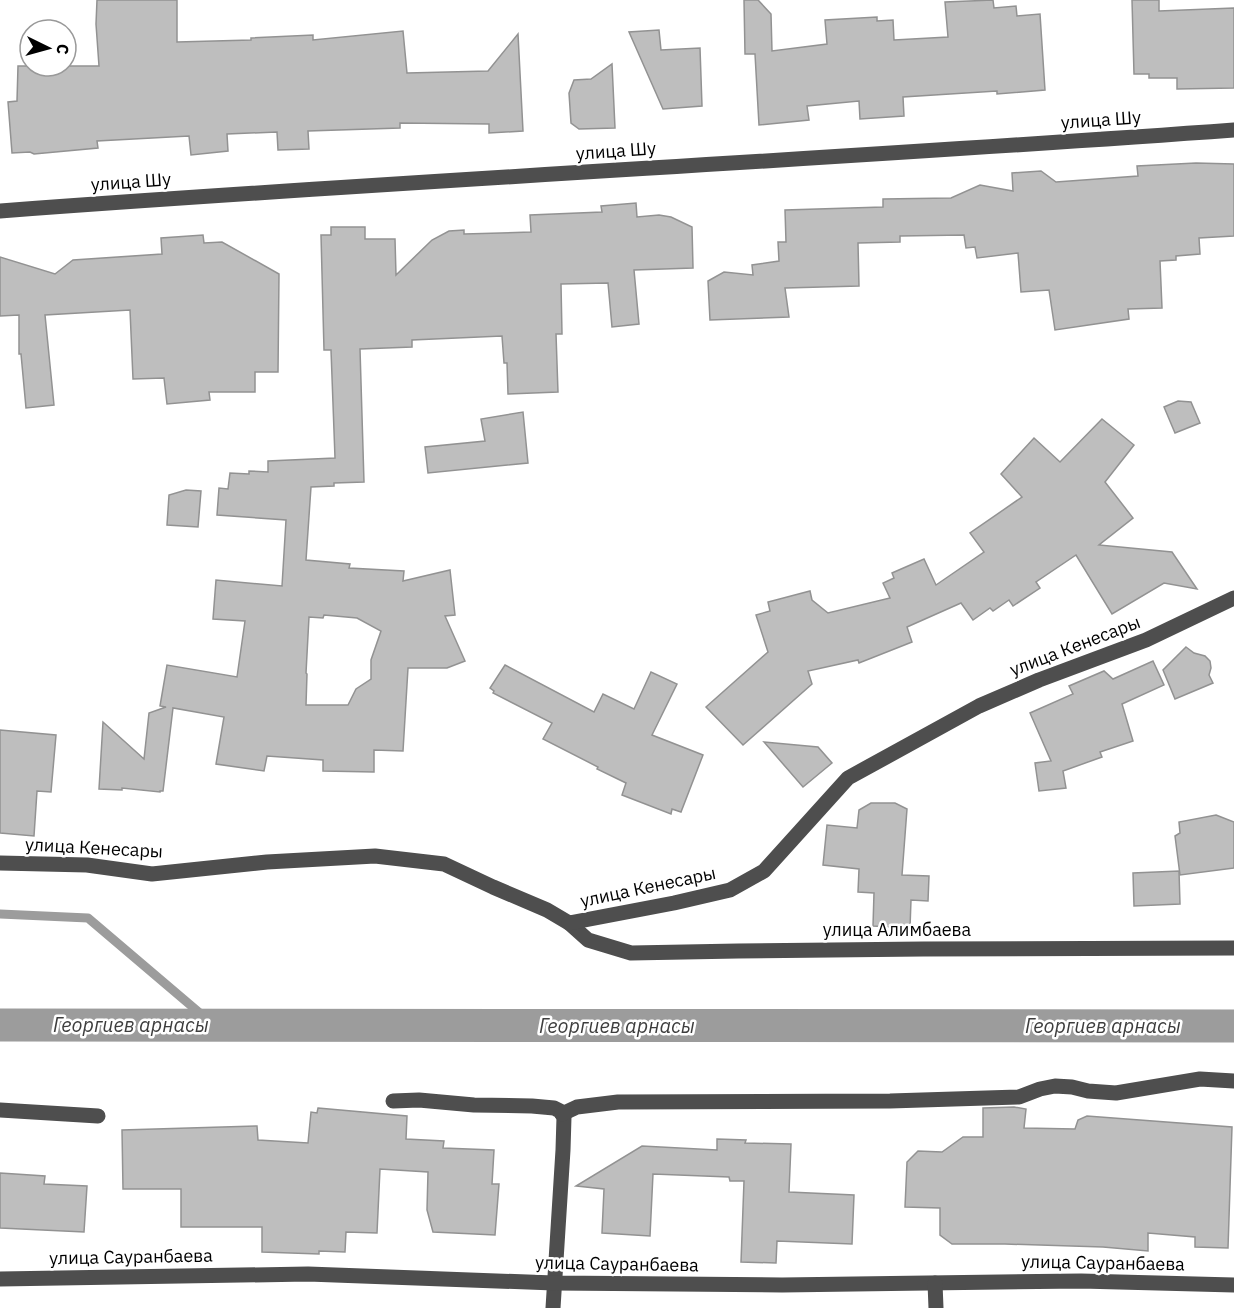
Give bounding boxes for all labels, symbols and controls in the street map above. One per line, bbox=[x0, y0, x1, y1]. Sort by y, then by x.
north arrow bbox=[18, 18, 78, 78]
text: С bbox=[53, 43, 73, 55]
street label: улица Шу bbox=[1060, 105, 1142, 134]
street label: улица Шу bbox=[575, 136, 657, 165]
street label: улица Шу bbox=[90, 167, 172, 196]
street label: улица Кенесары bbox=[1006, 610, 1143, 681]
street label: улица Кенесары bbox=[24, 832, 164, 863]
street label: улица Кенесары bbox=[578, 861, 718, 912]
street label: улица Алимбаева bbox=[823, 918, 972, 941]
water label: Георгиев арнасы bbox=[53, 1011, 209, 1038]
water label: Георгиев арнасы bbox=[539, 1012, 695, 1039]
water label: Георгиев арнасы bbox=[1025, 1012, 1181, 1039]
street label: улица Сауранбаева bbox=[49, 1244, 213, 1269]
street label: улица Сауранбаева bbox=[1021, 1250, 1185, 1275]
street label: улица Сауранбаева bbox=[535, 1251, 699, 1276]

